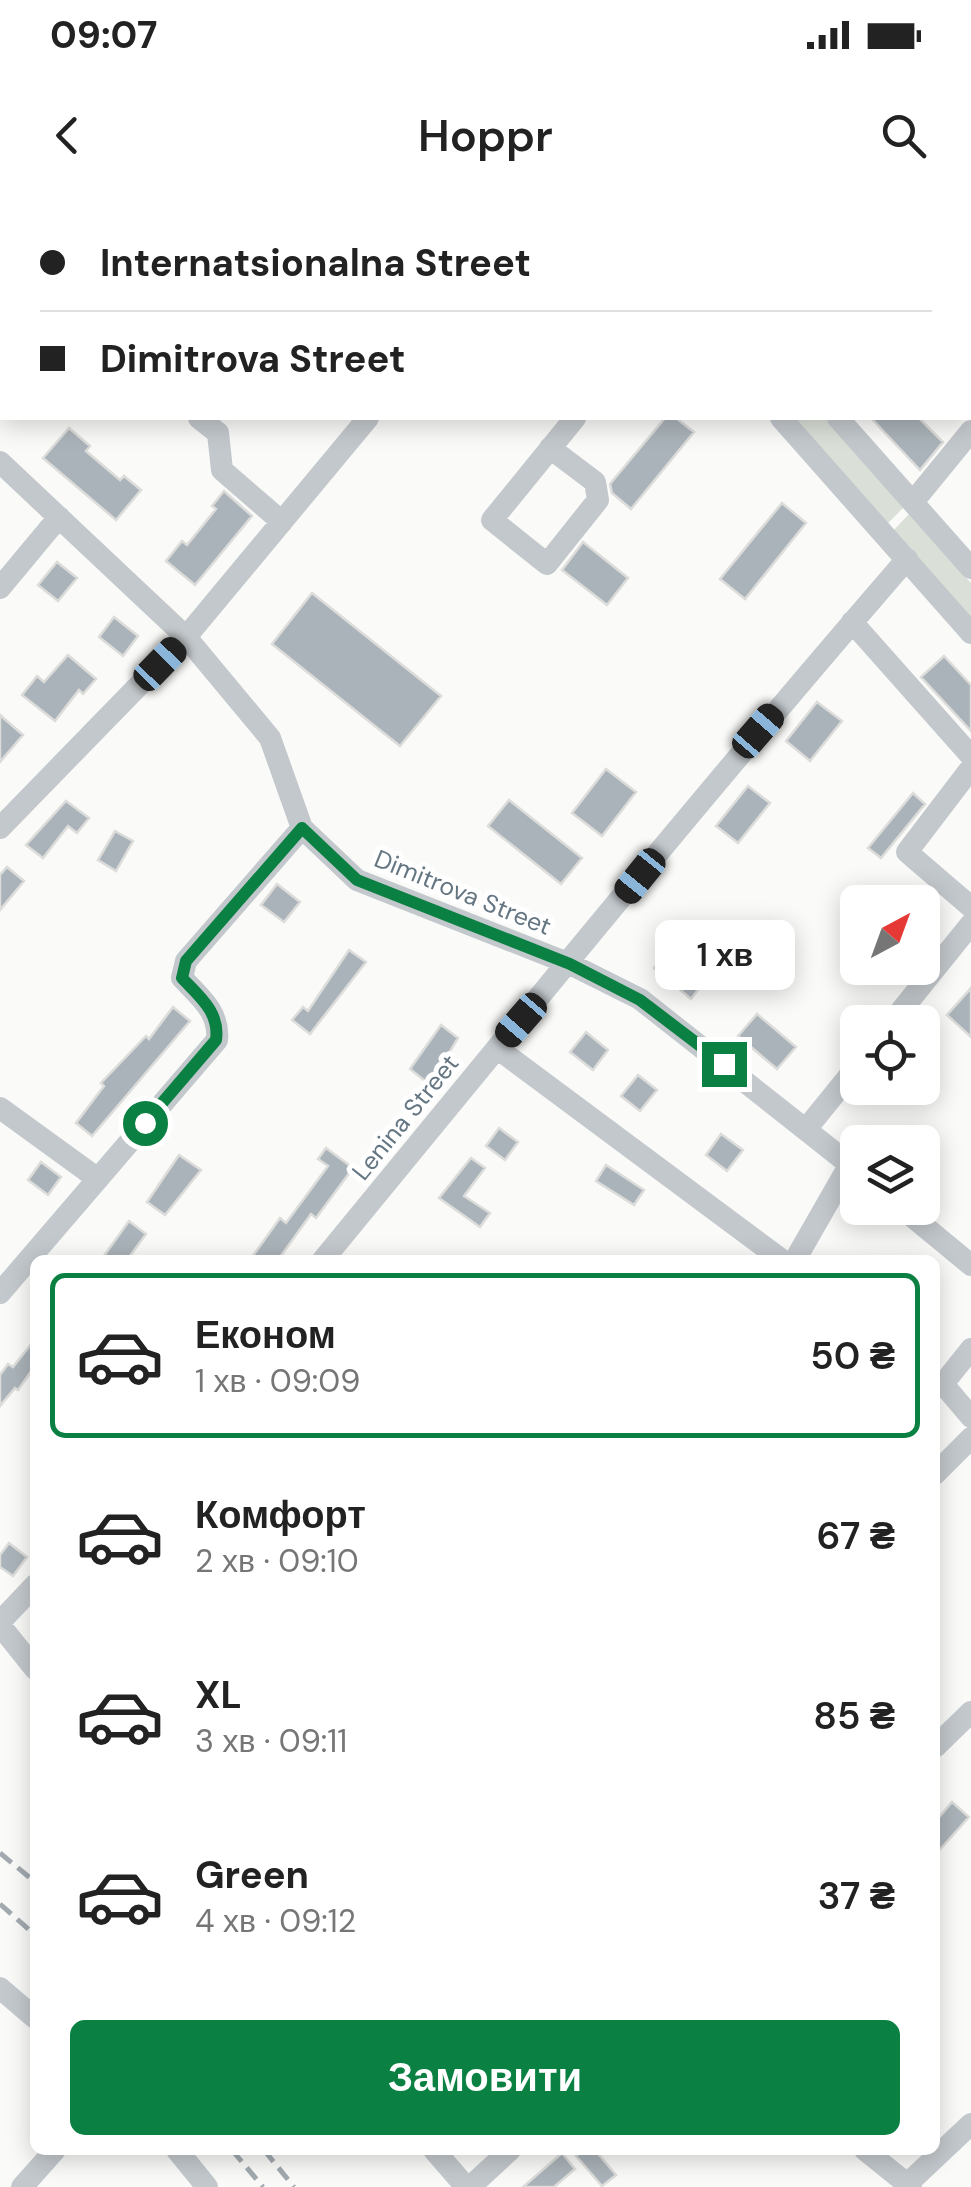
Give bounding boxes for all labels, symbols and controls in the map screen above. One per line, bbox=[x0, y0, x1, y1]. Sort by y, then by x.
text: 09:07 bbox=[50, 10, 157, 60]
text: Hoppr bbox=[418, 106, 553, 165]
icon: back bbox=[40, 108, 95, 163]
icon: search bbox=[876, 108, 931, 163]
text: Internatsionalna Street bbox=[100, 238, 531, 288]
text: Dimitrova Street bbox=[100, 334, 406, 384]
car bbox=[128, 632, 192, 696]
car bbox=[727, 699, 789, 763]
street label: Dimitrova Street bbox=[370, 842, 556, 943]
car bbox=[609, 843, 671, 909]
north arrow bbox=[840, 885, 940, 985]
map controls bbox=[840, 885, 940, 1225]
callout: 1 хв bbox=[654, 919, 794, 989]
text: 1 хв bbox=[697, 934, 753, 976]
car bbox=[490, 988, 552, 1052]
button: locate bbox=[840, 1005, 940, 1105]
route end bbox=[702, 1042, 747, 1087]
street label: Lenina Street bbox=[345, 1048, 466, 1187]
route start bbox=[123, 1101, 168, 1146]
button: layers bbox=[840, 1125, 940, 1225]
text: Економ bbox=[195, 1310, 336, 1360]
icon: car bbox=[75, 1311, 165, 1401]
text: 50 ₴ bbox=[810, 1331, 895, 1381]
text: 1 хв · 09:09 bbox=[195, 1360, 360, 1402]
text: Комфорт bbox=[195, 1490, 366, 1540]
icon: car bbox=[75, 1491, 165, 1581]
text: 67 ₴ bbox=[817, 1511, 895, 1561]
text: 2 хв · 09:10 bbox=[195, 1540, 359, 1582]
text: XL bbox=[195, 1670, 242, 1720]
icon: car bbox=[75, 1671, 165, 1761]
text: 85 ₴ bbox=[813, 1691, 895, 1741]
text: 3 хв · 09:11 bbox=[195, 1720, 347, 1762]
text: Green bbox=[195, 1850, 309, 1900]
icon: car bbox=[75, 1851, 165, 1941]
text: 37 ₴ bbox=[818, 1871, 895, 1921]
text: 4 хв · 09:12 bbox=[195, 1900, 356, 1942]
button: Замовити bbox=[70, 2020, 900, 2135]

